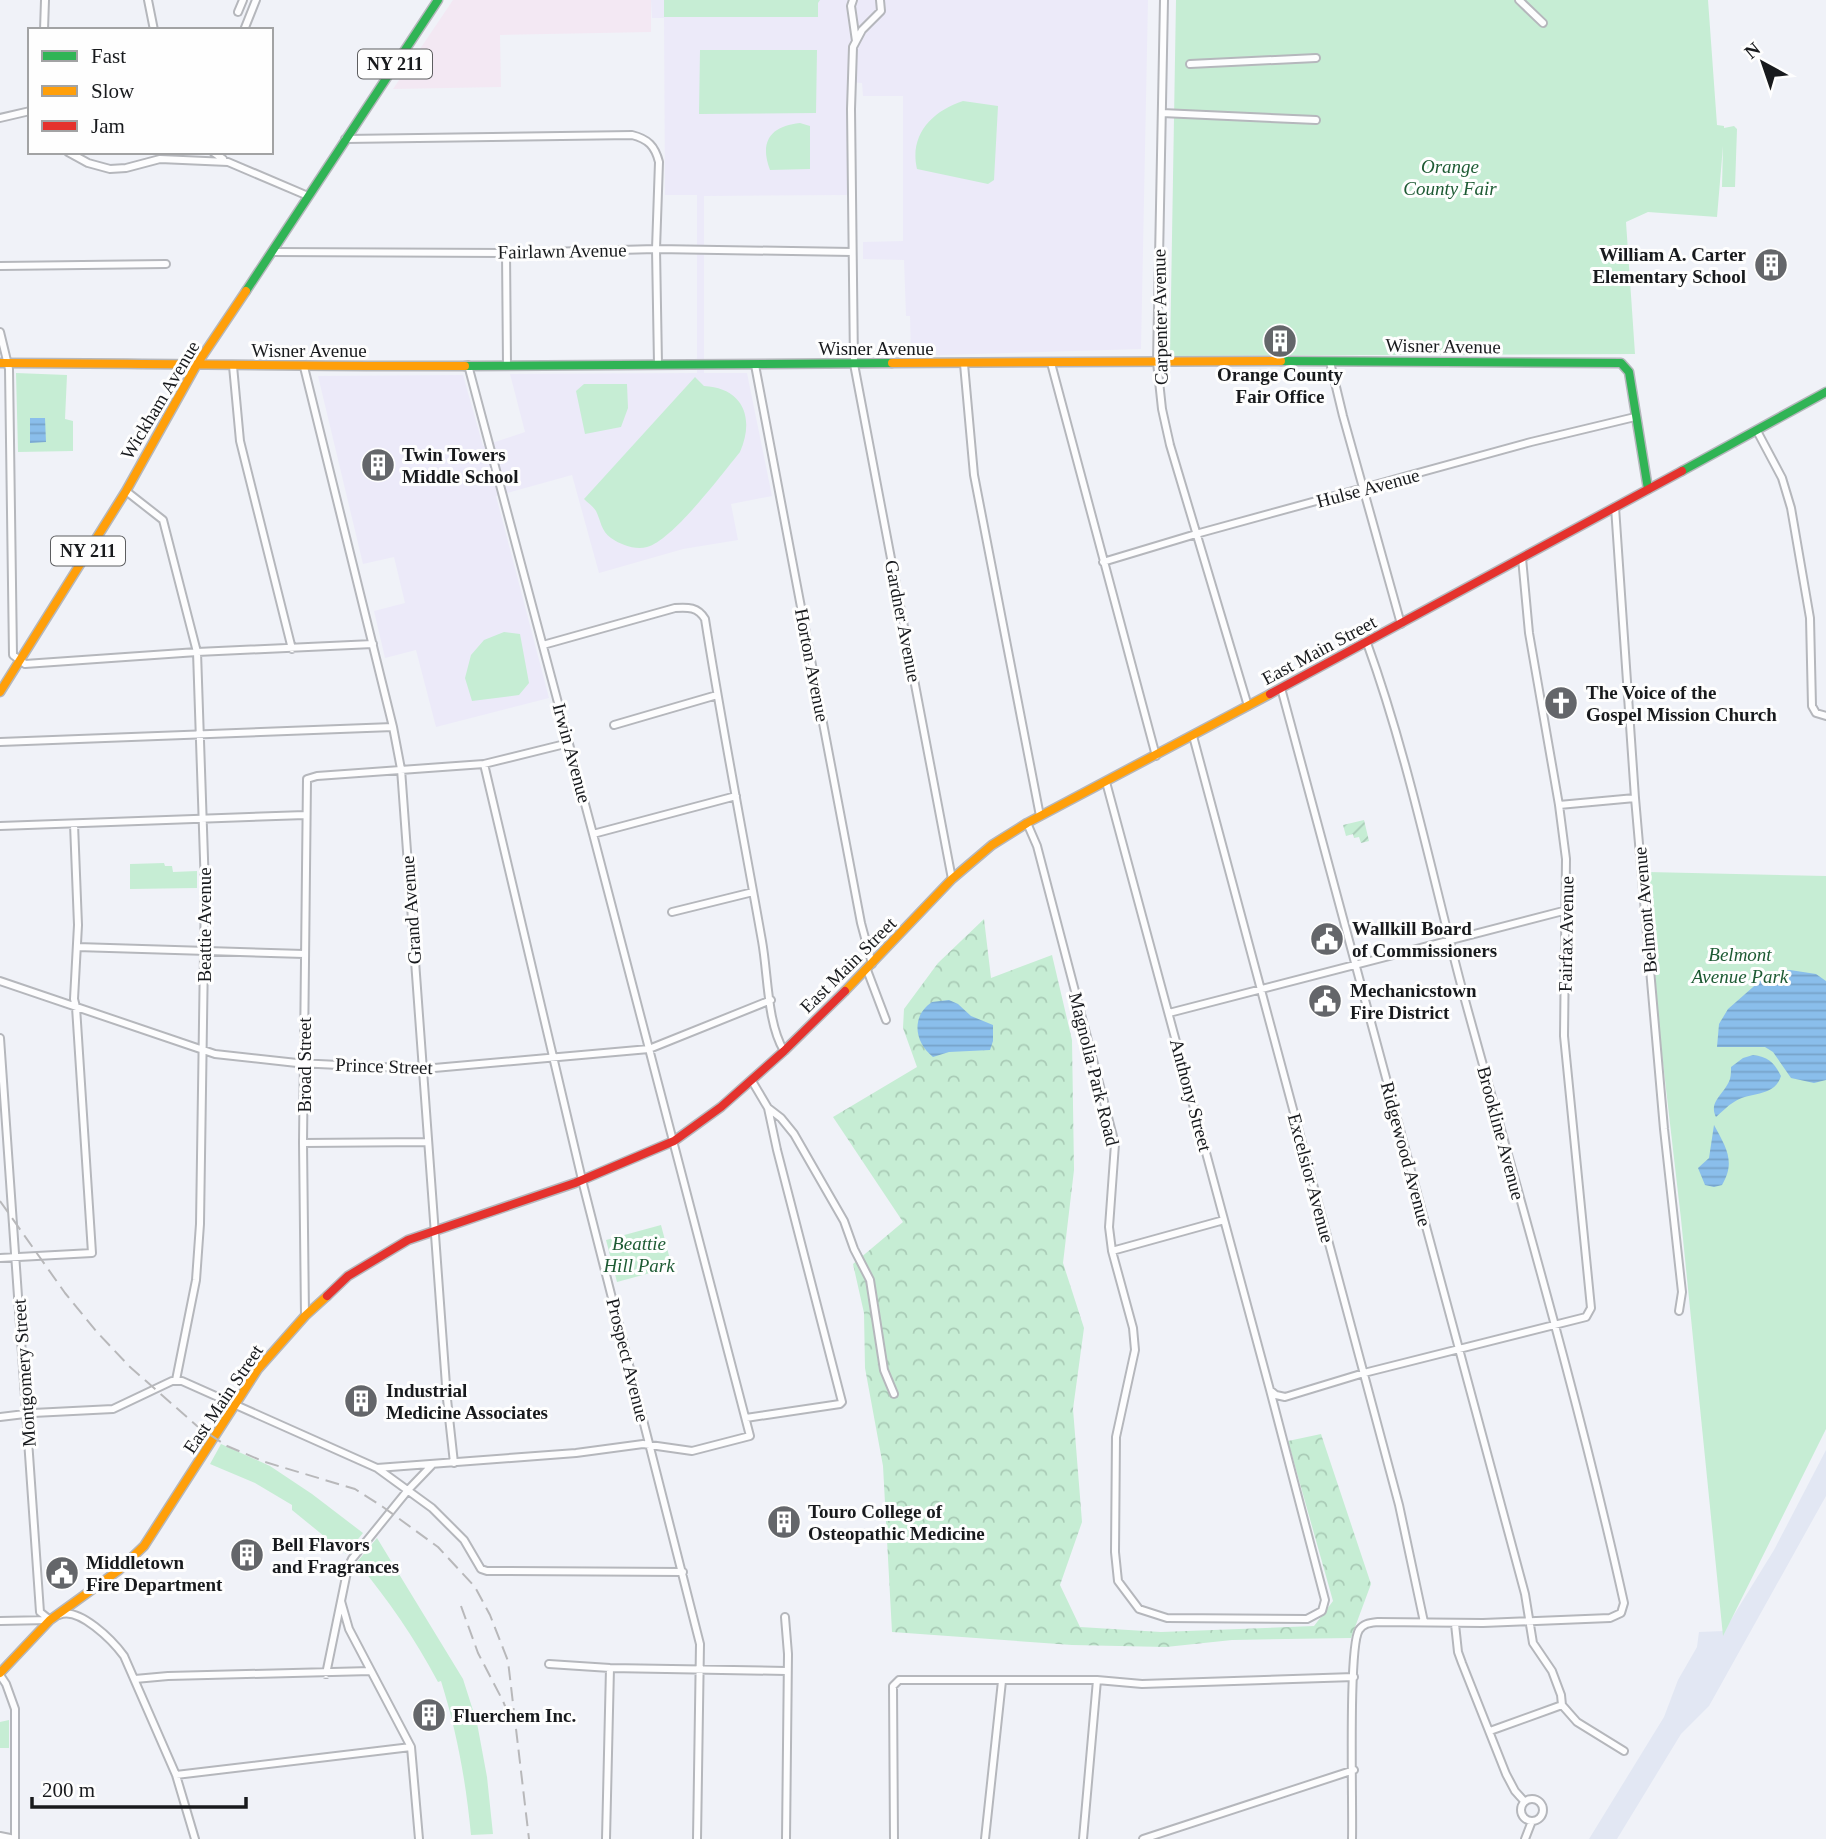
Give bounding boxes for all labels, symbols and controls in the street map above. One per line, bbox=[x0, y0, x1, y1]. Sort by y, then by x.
legend bbox=[28, 28, 273, 154]
north arrow bbox=[1728, 28, 1798, 98]
text: N bbox=[1740, 38, 1765, 63]
text: Fast bbox=[91, 44, 126, 68]
road number: NY 211 bbox=[358, 50, 432, 78]
text: Slow bbox=[91, 79, 135, 103]
text: Jam bbox=[91, 114, 125, 138]
park label: Orange County Fair bbox=[1403, 156, 1497, 199]
street label: Fairlawn Avenue bbox=[497, 239, 627, 263]
place label: William A. Carter Elementary School bbox=[1592, 244, 1747, 287]
building icon: William A. Carter Elementary School bbox=[1752, 246, 1790, 284]
street label: Carpenter Avenue bbox=[1148, 249, 1172, 385]
building icon: Orange County Fair Office bbox=[1261, 322, 1299, 360]
street label: Wisner Avenue bbox=[1385, 334, 1501, 358]
street label: Wickham Avenue bbox=[116, 337, 204, 463]
street label: Wisner Avenue bbox=[818, 338, 934, 359]
street label: Wisner Avenue bbox=[251, 340, 367, 361]
place label: Orange County Fair Office bbox=[1217, 364, 1344, 407]
place label: Twin Towers Middle School bbox=[402, 444, 519, 487]
building icon: Twin Towers Middle School bbox=[359, 446, 397, 484]
street label: Hulse Avenue bbox=[1314, 464, 1422, 512]
road number: NY 211 bbox=[51, 536, 125, 566]
street label: Gardner Avenue bbox=[881, 558, 925, 684]
street label: Horton Avenue bbox=[791, 606, 833, 724]
street label: East Main Street bbox=[1258, 611, 1380, 689]
place label: The Voice of the Gospel Mission Church bbox=[1586, 682, 1777, 725]
church icon: The Voice of the Gospel Mission Church bbox=[1542, 684, 1580, 722]
street label: Irwin Avenue bbox=[549, 701, 595, 805]
street label: Belmont Avenue bbox=[1629, 846, 1661, 974]
street label: Grand Avenue bbox=[397, 855, 425, 965]
street label: Beattie Avenue bbox=[194, 867, 215, 983]
street label: Fairfax Avenue bbox=[1554, 876, 1578, 992]
street label: East Main Street bbox=[796, 912, 901, 1017]
place label: Wallkill Board of Commissioners bbox=[1352, 918, 1497, 961]
public building icon: Wallkill Board of Commissioners bbox=[1308, 920, 1346, 958]
park label: Belmont Avenue Park bbox=[1690, 944, 1789, 987]
place label: Mechanicstown Fire District bbox=[1350, 980, 1477, 1023]
public building icon: Mechanicstown Fire District bbox=[1306, 982, 1344, 1020]
street label: Magnolia Park Road bbox=[1065, 990, 1123, 1148]
street label: Broad Street bbox=[294, 1017, 315, 1113]
street label: Anthony Street bbox=[1166, 1036, 1216, 1154]
street label: Prince Street bbox=[335, 1054, 434, 1078]
street label: Brookline Avenue bbox=[1473, 1064, 1529, 1202]
street label: Ridgewood Avenue bbox=[1377, 1079, 1435, 1229]
street label: Excelsior Avenue bbox=[1284, 1111, 1338, 1245]
park label: Beattie Hill Park bbox=[602, 1233, 675, 1276]
street label: Prospect Avenue bbox=[602, 1296, 654, 1424]
street label: Montgomery Street bbox=[8, 1298, 40, 1448]
street label: East Main Street bbox=[179, 1340, 268, 1457]
place label: Industrial Medicine Associates bbox=[386, 1380, 548, 1423]
building icon: Industrial Medicine Associates bbox=[342, 1382, 380, 1420]
place label: Touro College of Osteopathic Medicine bbox=[808, 1501, 985, 1544]
building icon: Touro College of Osteopathic Medicine bbox=[765, 1503, 803, 1541]
place label: Bell Flavors and Fragrances bbox=[272, 1534, 399, 1577]
building icon: Bell Flavors and Fragrances bbox=[228, 1536, 266, 1574]
place label: Middletown Fire Department bbox=[86, 1552, 223, 1595]
public building icon: Middletown Fire Department bbox=[43, 1554, 81, 1592]
building icon: Fluerchem Inc. bbox=[410, 1696, 448, 1734]
place label: Fluerchem Inc. bbox=[453, 1705, 576, 1726]
scale bar bbox=[32, 1766, 245, 1810]
text: 200 m bbox=[42, 1778, 95, 1802]

